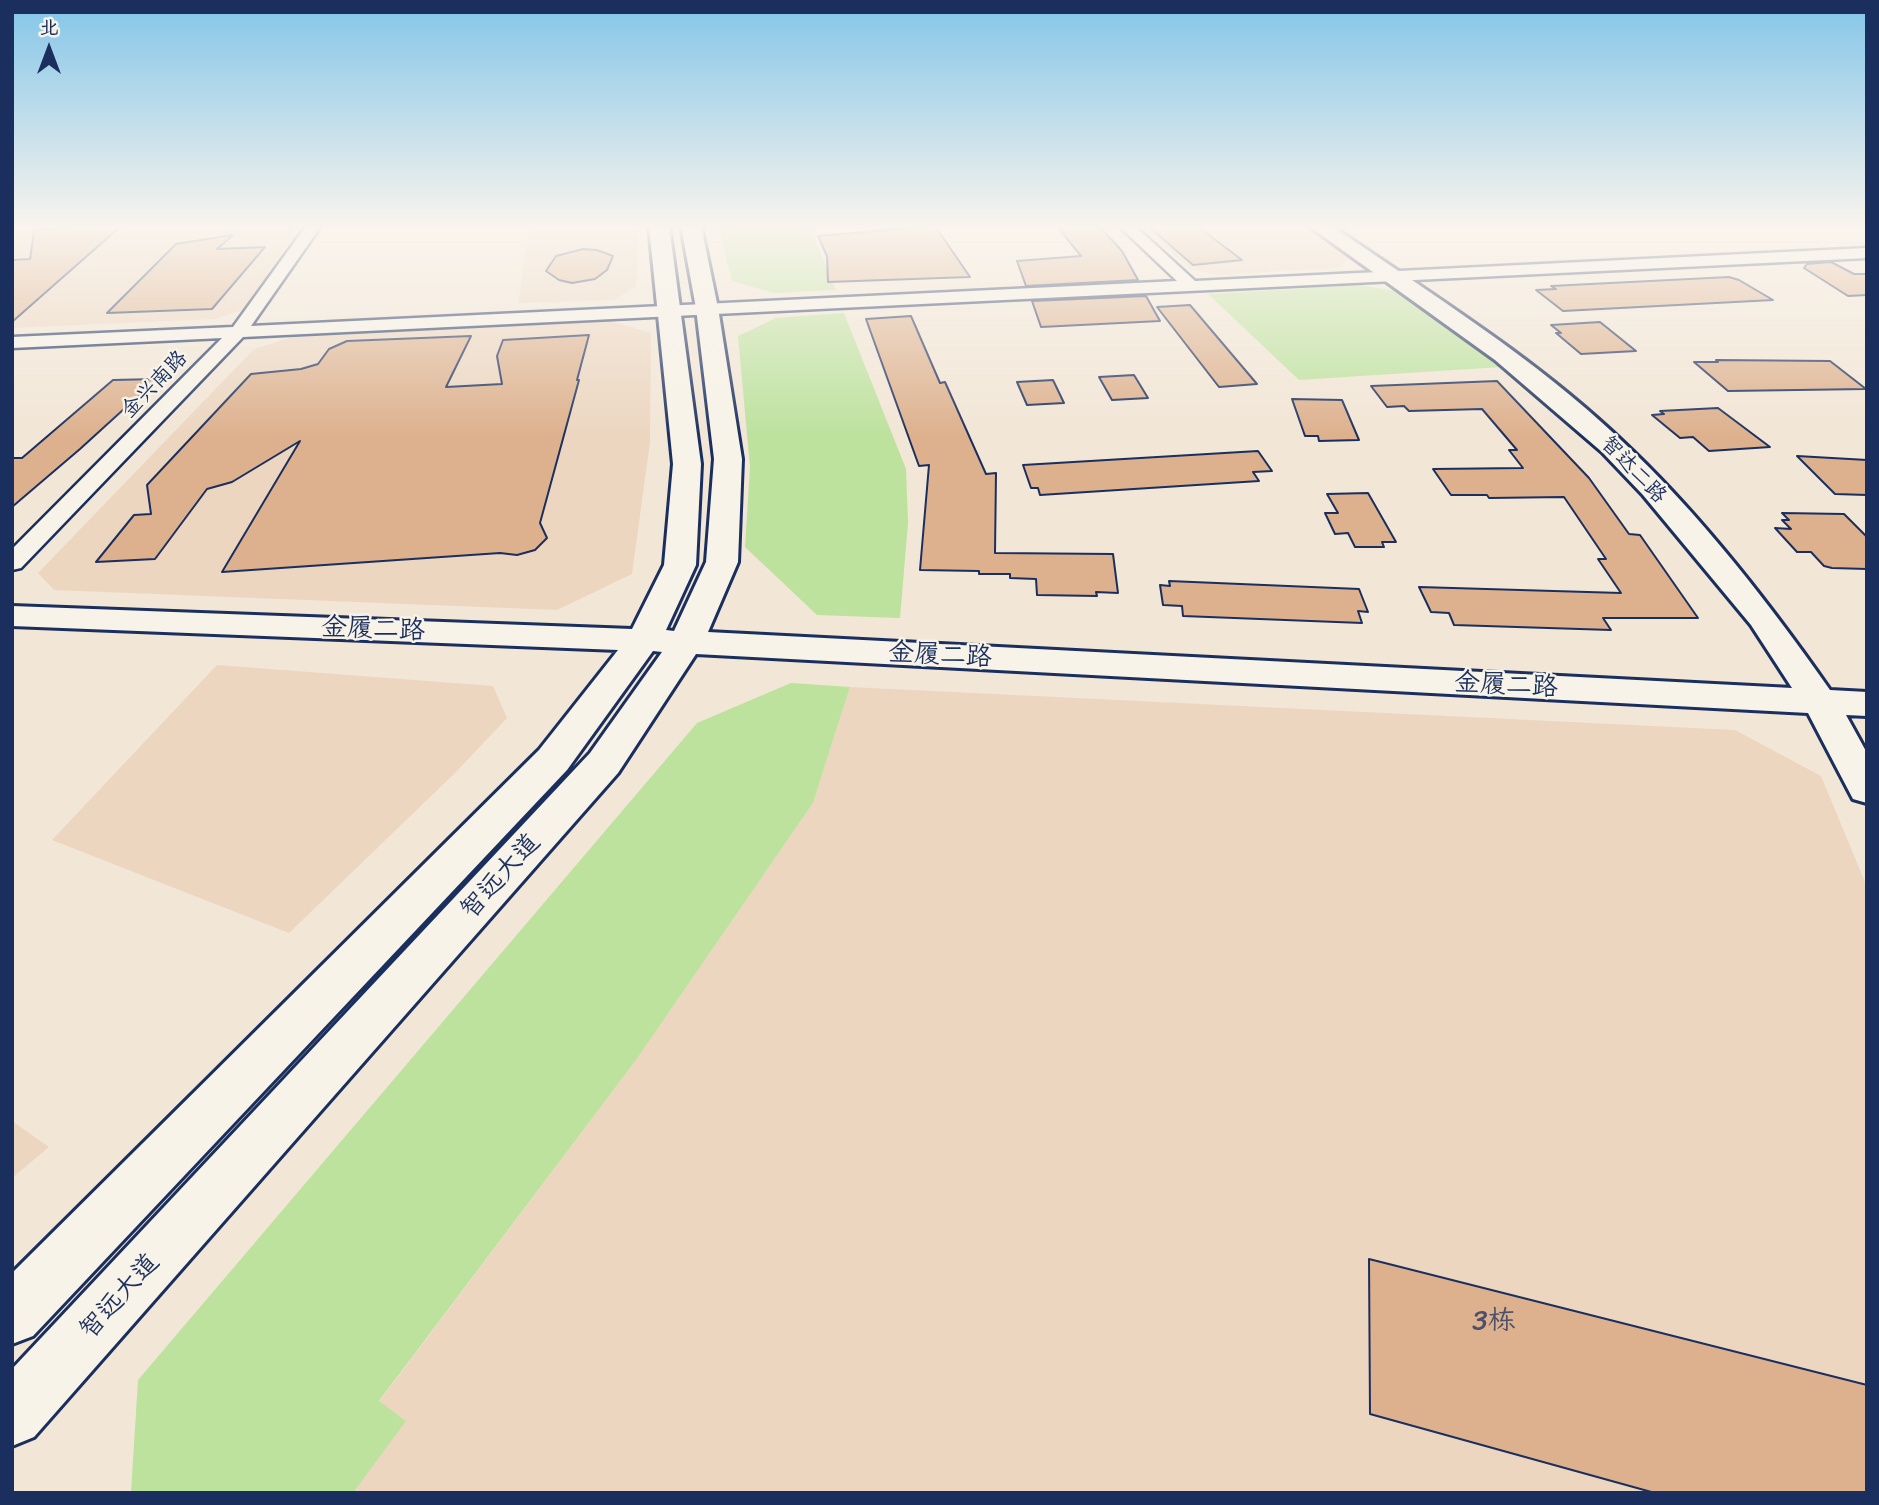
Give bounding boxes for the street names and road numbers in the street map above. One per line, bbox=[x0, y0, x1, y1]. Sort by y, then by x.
street label: 金兴南路 bbox=[117, 346, 193, 424]
street label: 智达二路 bbox=[1595, 431, 1671, 509]
street label: 金履二路 bbox=[320, 613, 426, 647]
street label: 金履二路 bbox=[887, 638, 993, 674]
street label: 金履二路 bbox=[1453, 668, 1559, 704]
street label: 智远大道 bbox=[455, 828, 547, 926]
street label: 智远大道 bbox=[74, 1248, 166, 1346]

